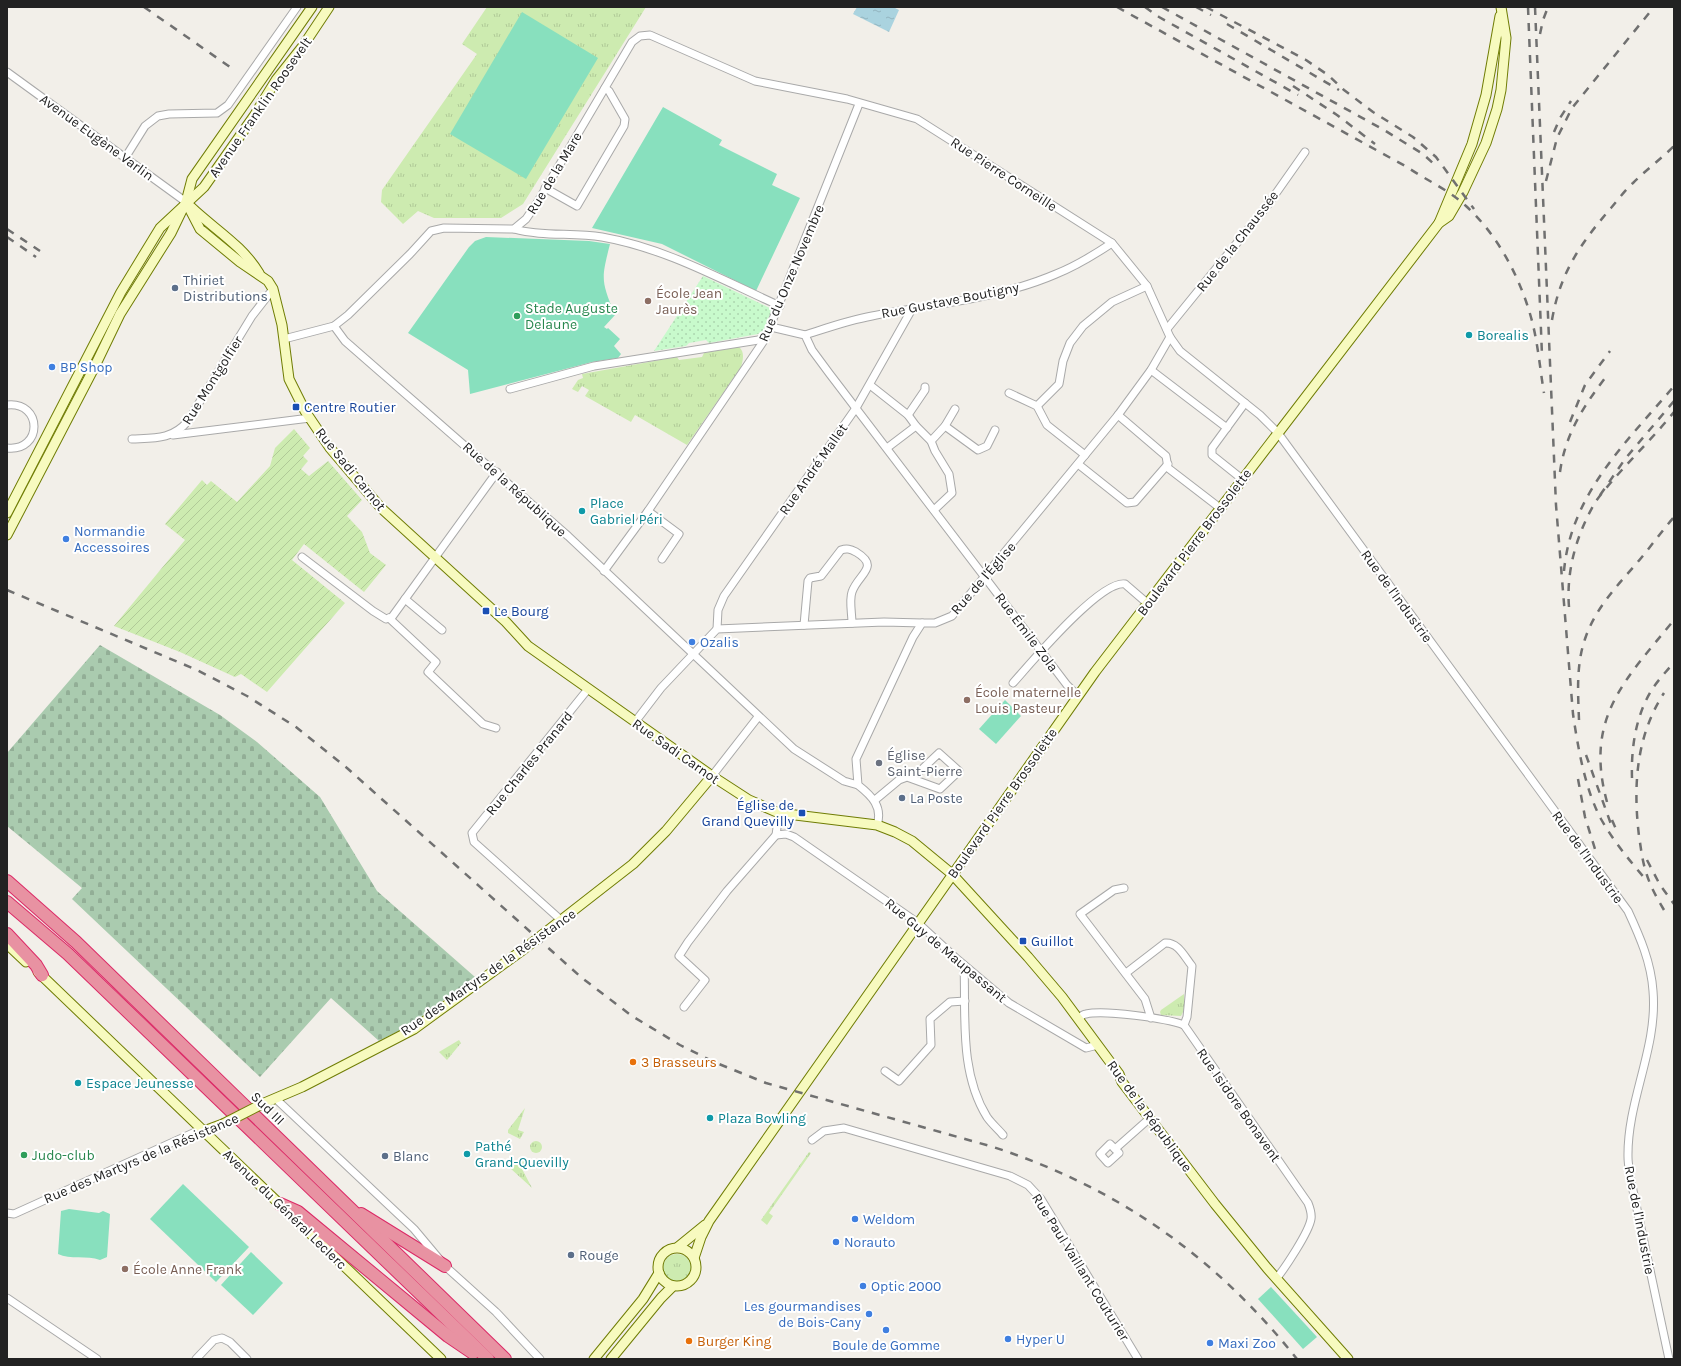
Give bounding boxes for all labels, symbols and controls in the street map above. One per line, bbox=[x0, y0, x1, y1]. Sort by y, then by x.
street label: Avenue Franklin Roosevelt bbox=[205, 34, 315, 181]
street label: Avenue Eugène Varlin bbox=[36, 90, 157, 184]
street label: Rue de la Mare bbox=[523, 129, 586, 218]
street label: Rue Pierre Corneille bbox=[947, 134, 1060, 215]
street label: Rue de la Chaussée bbox=[1193, 187, 1282, 295]
street label: Rue du Onze Novembre bbox=[755, 202, 828, 344]
place label: Thiriet Distributions bbox=[183, 272, 268, 305]
street label: Rue Gustave Boutigny bbox=[880, 279, 1021, 322]
marker: Thiriet Distributions bbox=[170, 283, 180, 293]
place label: École Jean Jaurès bbox=[656, 284, 722, 318]
marker: École Jean Jaurès bbox=[643, 296, 653, 306]
place label: Stade Auguste Delaune bbox=[525, 300, 618, 333]
marker: Stade Auguste Delaune bbox=[512, 311, 522, 321]
place label: Borealis bbox=[1477, 327, 1529, 344]
marker: Borealis bbox=[1464, 330, 1474, 340]
street label: Rue Montgolfier bbox=[178, 332, 247, 428]
place label: BP Shop bbox=[60, 359, 113, 376]
marker: BP Shop bbox=[47, 362, 57, 372]
place label: Centre Routier bbox=[304, 399, 396, 416]
marker: Centre Routier bbox=[291, 402, 301, 412]
street label: Rue André Mallet bbox=[776, 420, 851, 518]
street label: Rue Sadi Carnot bbox=[312, 424, 389, 514]
street label: Rue de la République bbox=[459, 438, 570, 541]
street label: Boulevard Pierre Brossolette bbox=[1134, 465, 1255, 619]
place label: Place Gabriel Péri bbox=[590, 495, 663, 528]
marker: Place Gabriel Péri bbox=[577, 506, 587, 516]
place label: Normandie Accessoires bbox=[74, 523, 150, 556]
marker: Normandie Accessoires bbox=[61, 534, 71, 544]
street label: Rue de l'Église bbox=[946, 538, 1020, 618]
street label: Rue de l'Industrie bbox=[1357, 547, 1436, 646]
street label: Rue Émile Zola bbox=[991, 589, 1063, 675]
place label: Le Bourg bbox=[494, 603, 549, 620]
marker: Le Bourg bbox=[481, 606, 491, 616]
place label: Ozalis bbox=[700, 634, 739, 651]
marker: Ozalis bbox=[687, 637, 697, 647]
place label: École maternelle Louis Pasteur bbox=[975, 683, 1081, 717]
marker: École maternelle Louis Pasteur bbox=[962, 695, 972, 705]
street label: Rue Charles Pranard bbox=[482, 708, 577, 819]
street label: Rue Sadi Carnot bbox=[629, 715, 722, 788]
street label: Boulevard Pierre Brossolette bbox=[944, 725, 1061, 882]
place label: Église Saint-Pierre bbox=[887, 746, 962, 780]
marker: Église Saint-Pierre bbox=[874, 758, 884, 768]
place label: La Poste bbox=[910, 790, 963, 807]
marker: La Poste bbox=[897, 793, 907, 803]
place label: Église de Grand Quevilly bbox=[702, 796, 794, 830]
marker: Église de Grand Quevilly bbox=[797, 808, 807, 818]
street label: Rue de l'Industrie bbox=[1548, 808, 1627, 907]
street label: Rue Guy de Maupassant bbox=[881, 894, 1010, 1006]
street label: Rue des Martyrs de la Résistance bbox=[397, 905, 579, 1040]
place label: Guillot bbox=[1031, 933, 1073, 950]
marker: Guillot bbox=[1018, 936, 1028, 946]
street label: Rue Isidore Bonavent bbox=[1193, 1045, 1284, 1165]
place label: 3 Brasseurs bbox=[641, 1054, 717, 1071]
marker: 3 Brasseurs bbox=[628, 1057, 638, 1067]
street label: Rue de la République bbox=[1103, 1057, 1196, 1175]
place label: Espace Jeunesse bbox=[86, 1075, 194, 1092]
marker: Espace Jeunesse bbox=[73, 1078, 83, 1088]
street label: Sud III bbox=[247, 1088, 288, 1128]
street label: Rue des Martyrs de la Résistance bbox=[41, 1110, 241, 1207]
place label: Plaza Bowling bbox=[718, 1110, 806, 1127]
marker: Plaza Bowling bbox=[705, 1113, 715, 1123]
place label: Pathé Grand-Quevilly bbox=[475, 1138, 569, 1171]
street label: Avenue du Général Leclerc bbox=[219, 1146, 350, 1273]
place label: Judo-club bbox=[32, 1147, 95, 1164]
place label: Blanc bbox=[393, 1148, 429, 1165]
marker: Pathé Grand-Quevilly bbox=[462, 1149, 472, 1159]
marker: Judo-club bbox=[19, 1150, 29, 1160]
marker: Blanc bbox=[380, 1151, 390, 1161]
street label: Rue de l'Industrie bbox=[1621, 1164, 1658, 1276]
street label: Rue Paul Vaillant Couturier bbox=[1028, 1190, 1133, 1345]
place label: Weldom bbox=[863, 1211, 915, 1228]
marker: Weldom bbox=[850, 1214, 860, 1224]
place label: Norauto bbox=[844, 1234, 895, 1251]
marker: Norauto bbox=[831, 1237, 841, 1247]
place label: Rouge bbox=[579, 1247, 619, 1264]
marker: Rouge bbox=[566, 1250, 576, 1260]
place label: École Anne Frank bbox=[133, 1260, 242, 1278]
marker: École Anne Frank bbox=[120, 1264, 130, 1274]
place label: Optic 2000 bbox=[871, 1278, 941, 1295]
marker: Optic 2000 bbox=[858, 1281, 868, 1291]
place label: Les gourmandises de Bois-Cany bbox=[744, 1298, 861, 1331]
marker: Les gourmandises de Bois-Cany bbox=[864, 1309, 874, 1319]
marker: Boule de Gomme bbox=[881, 1325, 891, 1335]
place label: Hyper U bbox=[1016, 1331, 1065, 1348]
place label: Burger King bbox=[697, 1333, 772, 1350]
marker: Hyper U bbox=[1003, 1334, 1013, 1344]
place label: Maxi Zoo bbox=[1218, 1335, 1276, 1352]
marker: Burger King bbox=[684, 1336, 694, 1346]
place label: Boule de Gomme bbox=[832, 1337, 940, 1354]
marker: Maxi Zoo bbox=[1205, 1338, 1215, 1348]

